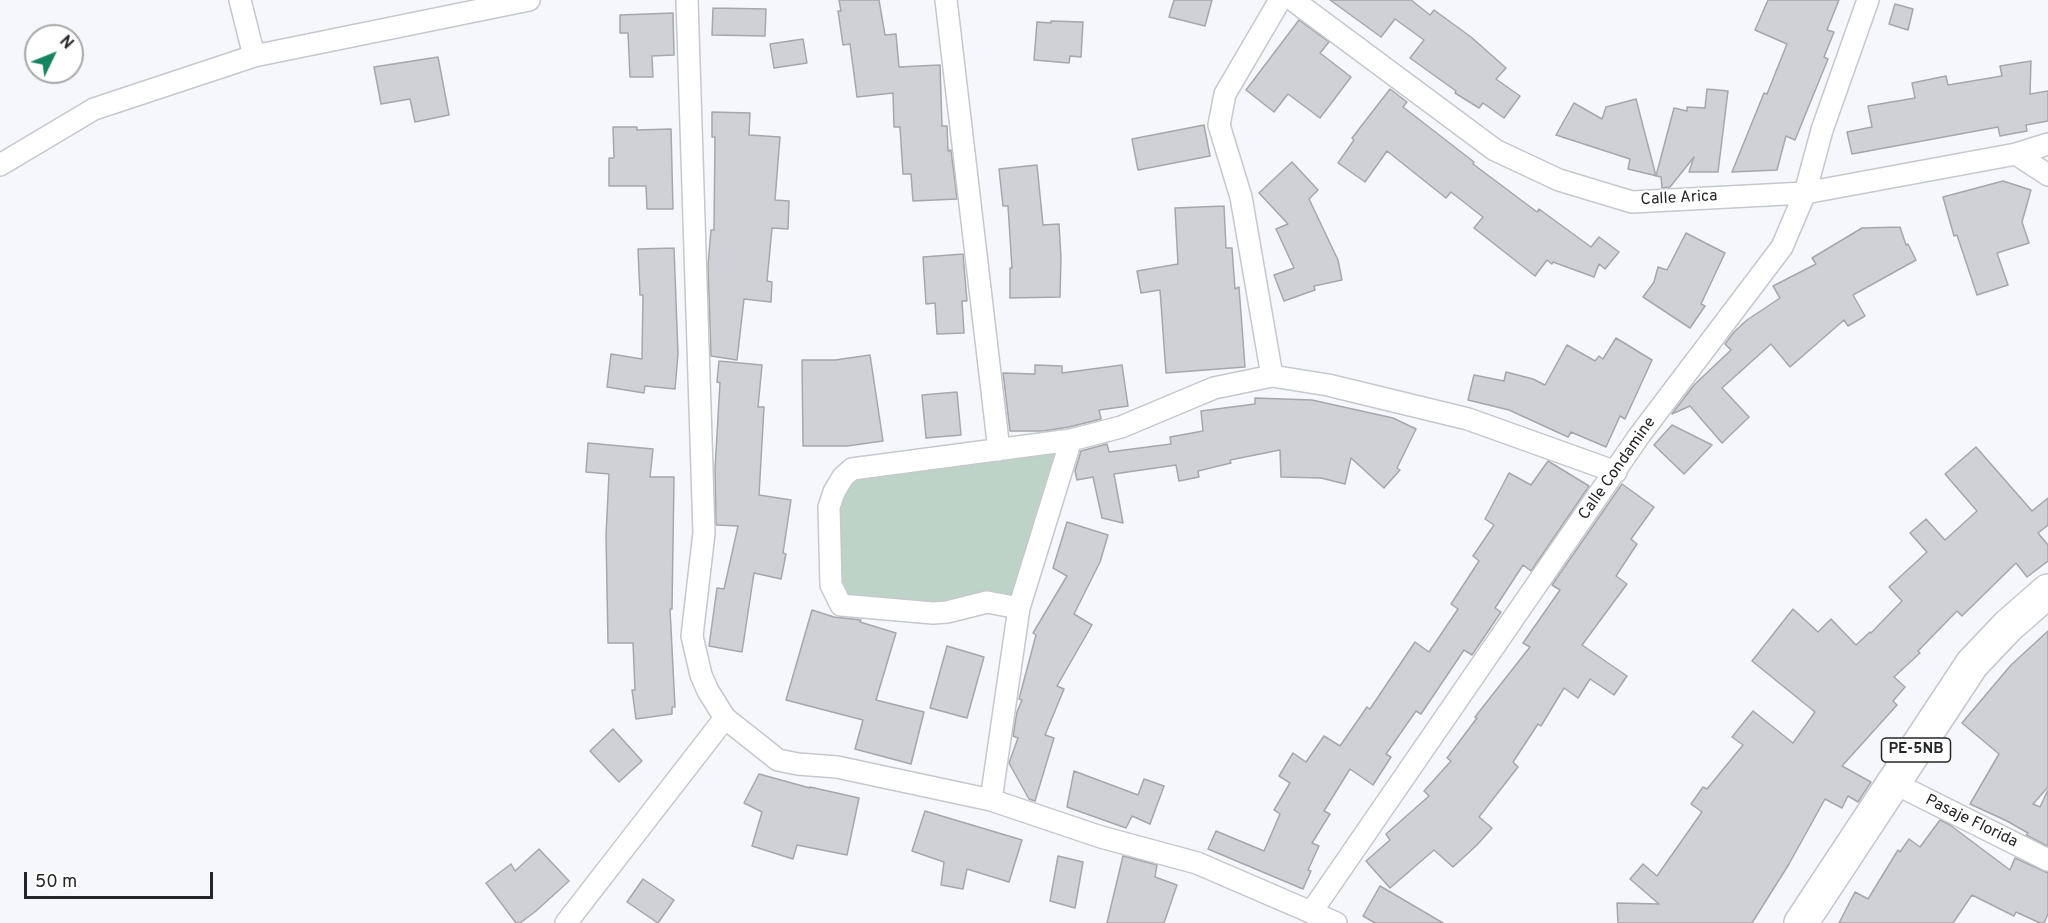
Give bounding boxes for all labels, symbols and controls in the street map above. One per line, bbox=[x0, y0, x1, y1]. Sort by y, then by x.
north arrow bbox=[24, 24, 84, 84]
text: N bbox=[54, 32, 77, 54]
street label: Calle Arica bbox=[1640, 187, 1718, 211]
street label: Calle Condamine bbox=[1575, 414, 1661, 524]
road number: PE-5NB bbox=[1882, 738, 1950, 762]
street label: Pasaje Florida bbox=[1922, 791, 2020, 853]
scale bar bbox=[27, 860, 216, 898]
text: 50 m bbox=[35, 871, 77, 894]

